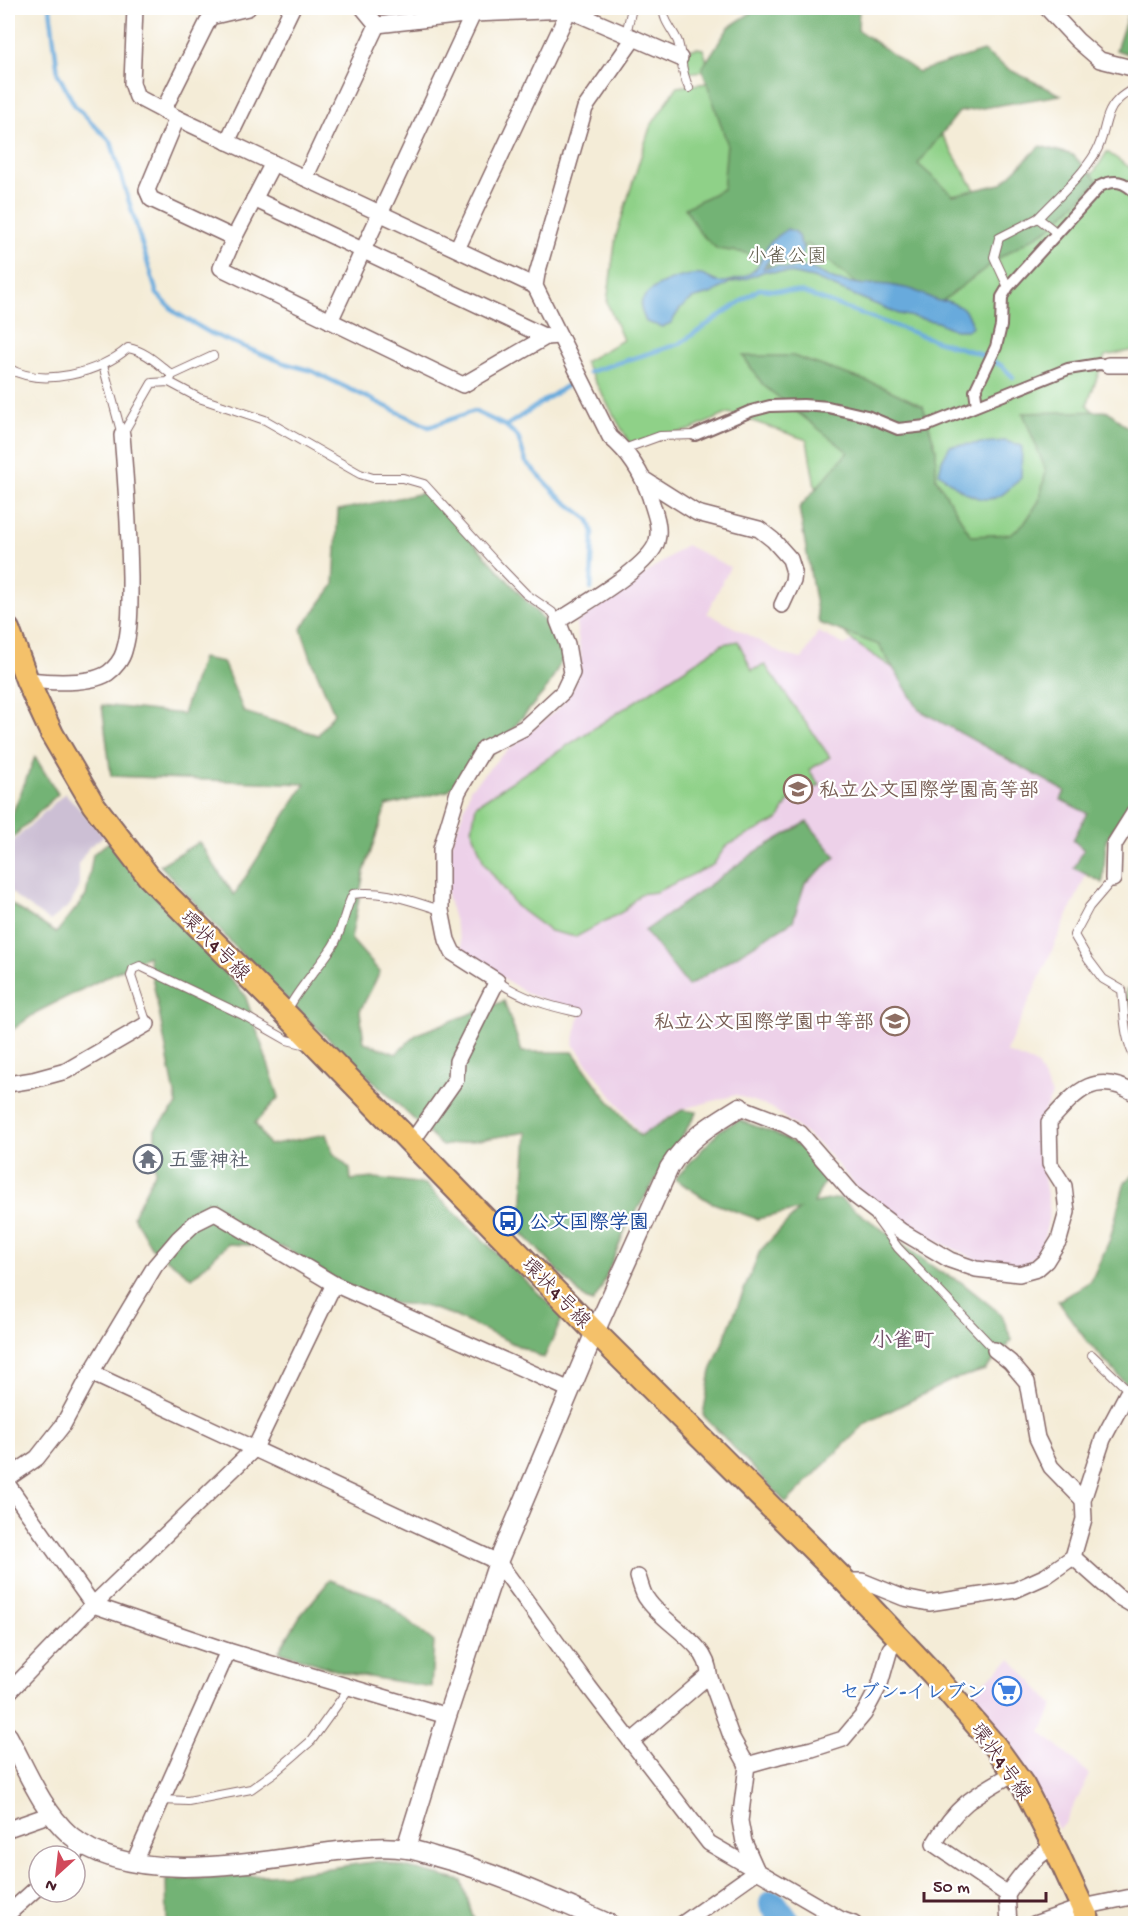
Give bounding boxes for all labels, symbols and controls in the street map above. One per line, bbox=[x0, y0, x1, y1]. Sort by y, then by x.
park label: 小雀公園 bbox=[747, 245, 827, 270]
school or university icon: 私立公文国際学園高等部 bbox=[782, 773, 814, 805]
place label: 私立公文国際学園高等部 bbox=[819, 779, 1039, 804]
street label: 環状4号線 bbox=[174, 907, 254, 987]
school or university icon: 私立公文国際学園中等部 bbox=[879, 1005, 911, 1037]
place label: 私立公文国際学園中等部 bbox=[654, 1011, 874, 1036]
temple icon: 五霊神社 bbox=[132, 1143, 164, 1175]
place label: 五霊神社 bbox=[169, 1149, 249, 1174]
bus stop icon: 公文国際学園 bbox=[492, 1205, 524, 1237]
place label: 公文国際学園 bbox=[529, 1211, 649, 1236]
street label: 環状4号線 bbox=[515, 1254, 595, 1335]
district label: 小雀町 bbox=[872, 1328, 935, 1355]
supermarket icon: セブン-イレブン bbox=[991, 1675, 1023, 1707]
place label: セブン-イレブン bbox=[840, 1682, 986, 1706]
street label: 環状4号線 bbox=[964, 1719, 1035, 1806]
north arrow bbox=[27, 1844, 87, 1904]
scale bar bbox=[924, 1865, 1046, 1903]
text: N bbox=[42, 1873, 61, 1895]
text: 50 m bbox=[933, 1878, 970, 1899]

